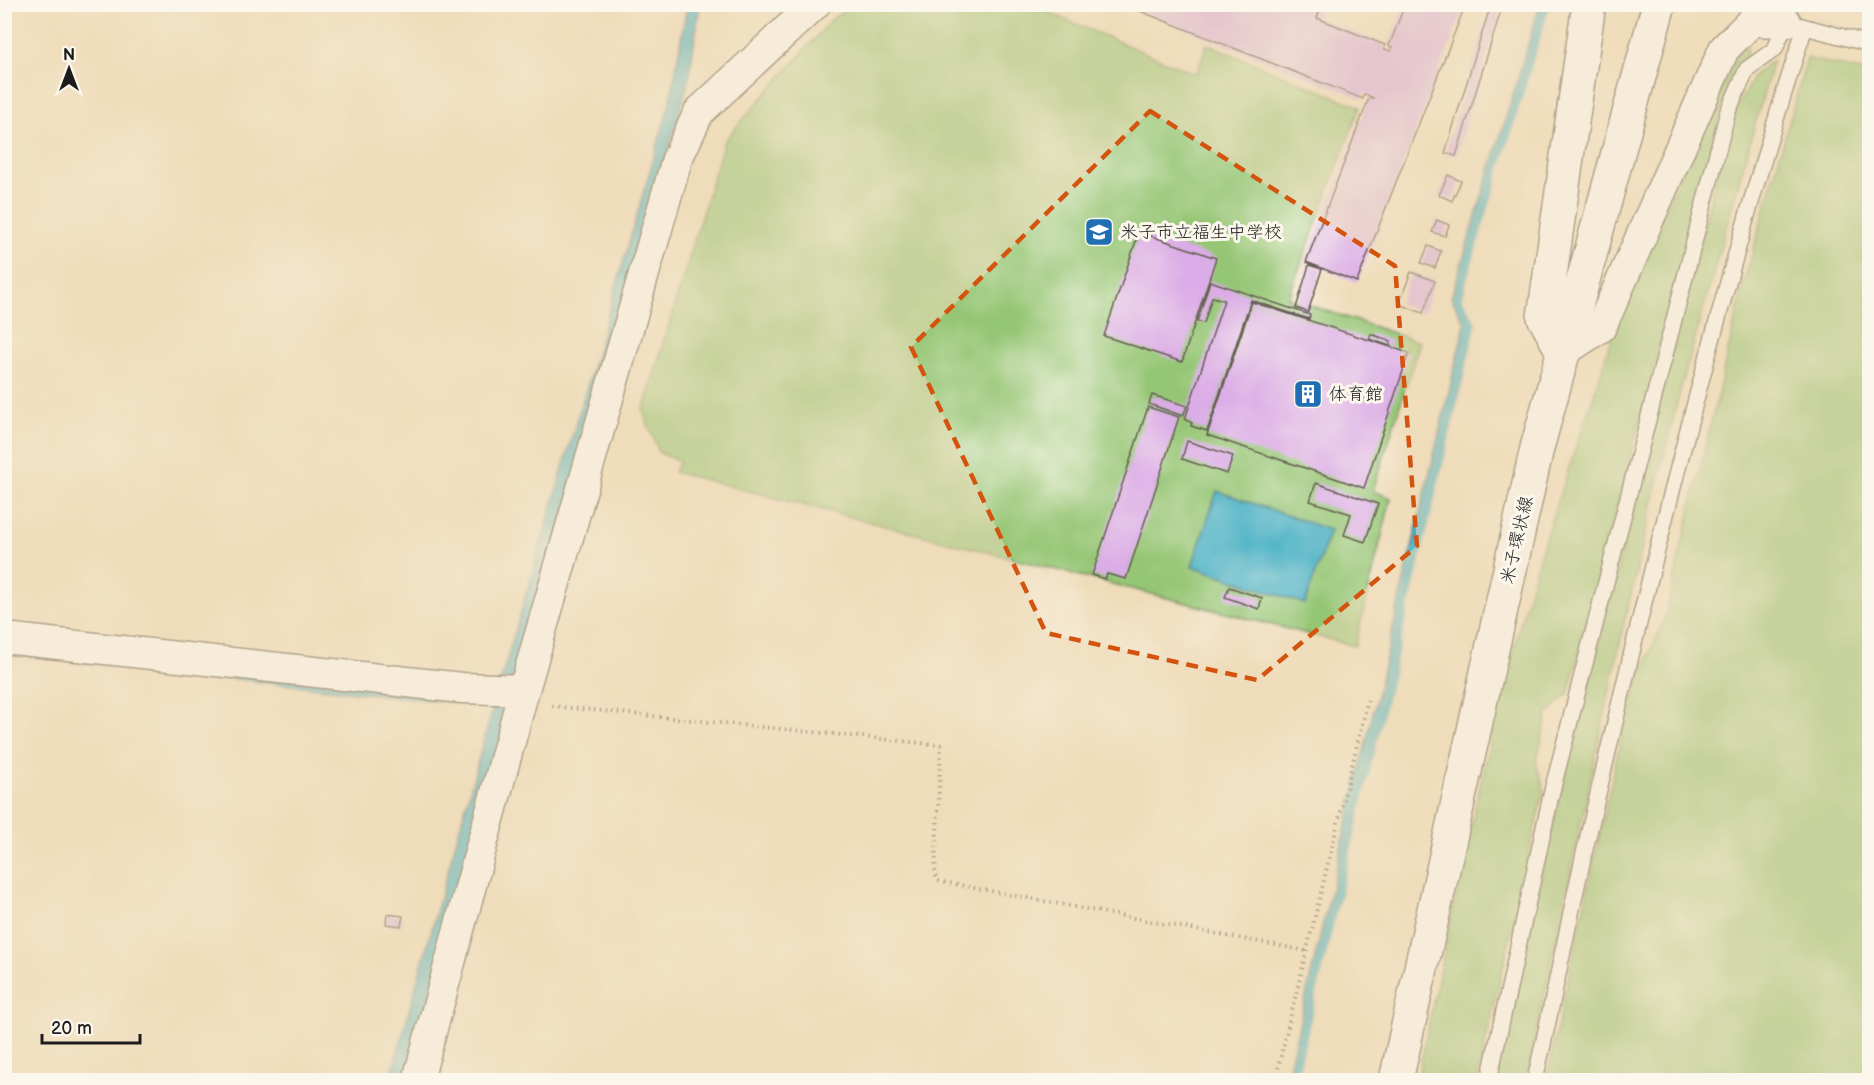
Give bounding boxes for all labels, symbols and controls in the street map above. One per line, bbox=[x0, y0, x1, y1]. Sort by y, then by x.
north arrow bbox=[39, 39, 99, 99]
text: N bbox=[63, 46, 75, 65]
school or university icon: 米子市立福生中学校 bbox=[1083, 216, 1115, 248]
place label: 米子市立福生中学校 bbox=[1120, 222, 1282, 243]
building icon: 体育館 bbox=[1292, 378, 1324, 410]
place label: 体育館 bbox=[1329, 384, 1383, 405]
street label: 米子環状線 bbox=[1497, 494, 1537, 586]
scale bar bbox=[42, 1007, 140, 1045]
text: 20 m bbox=[51, 1018, 92, 1039]

